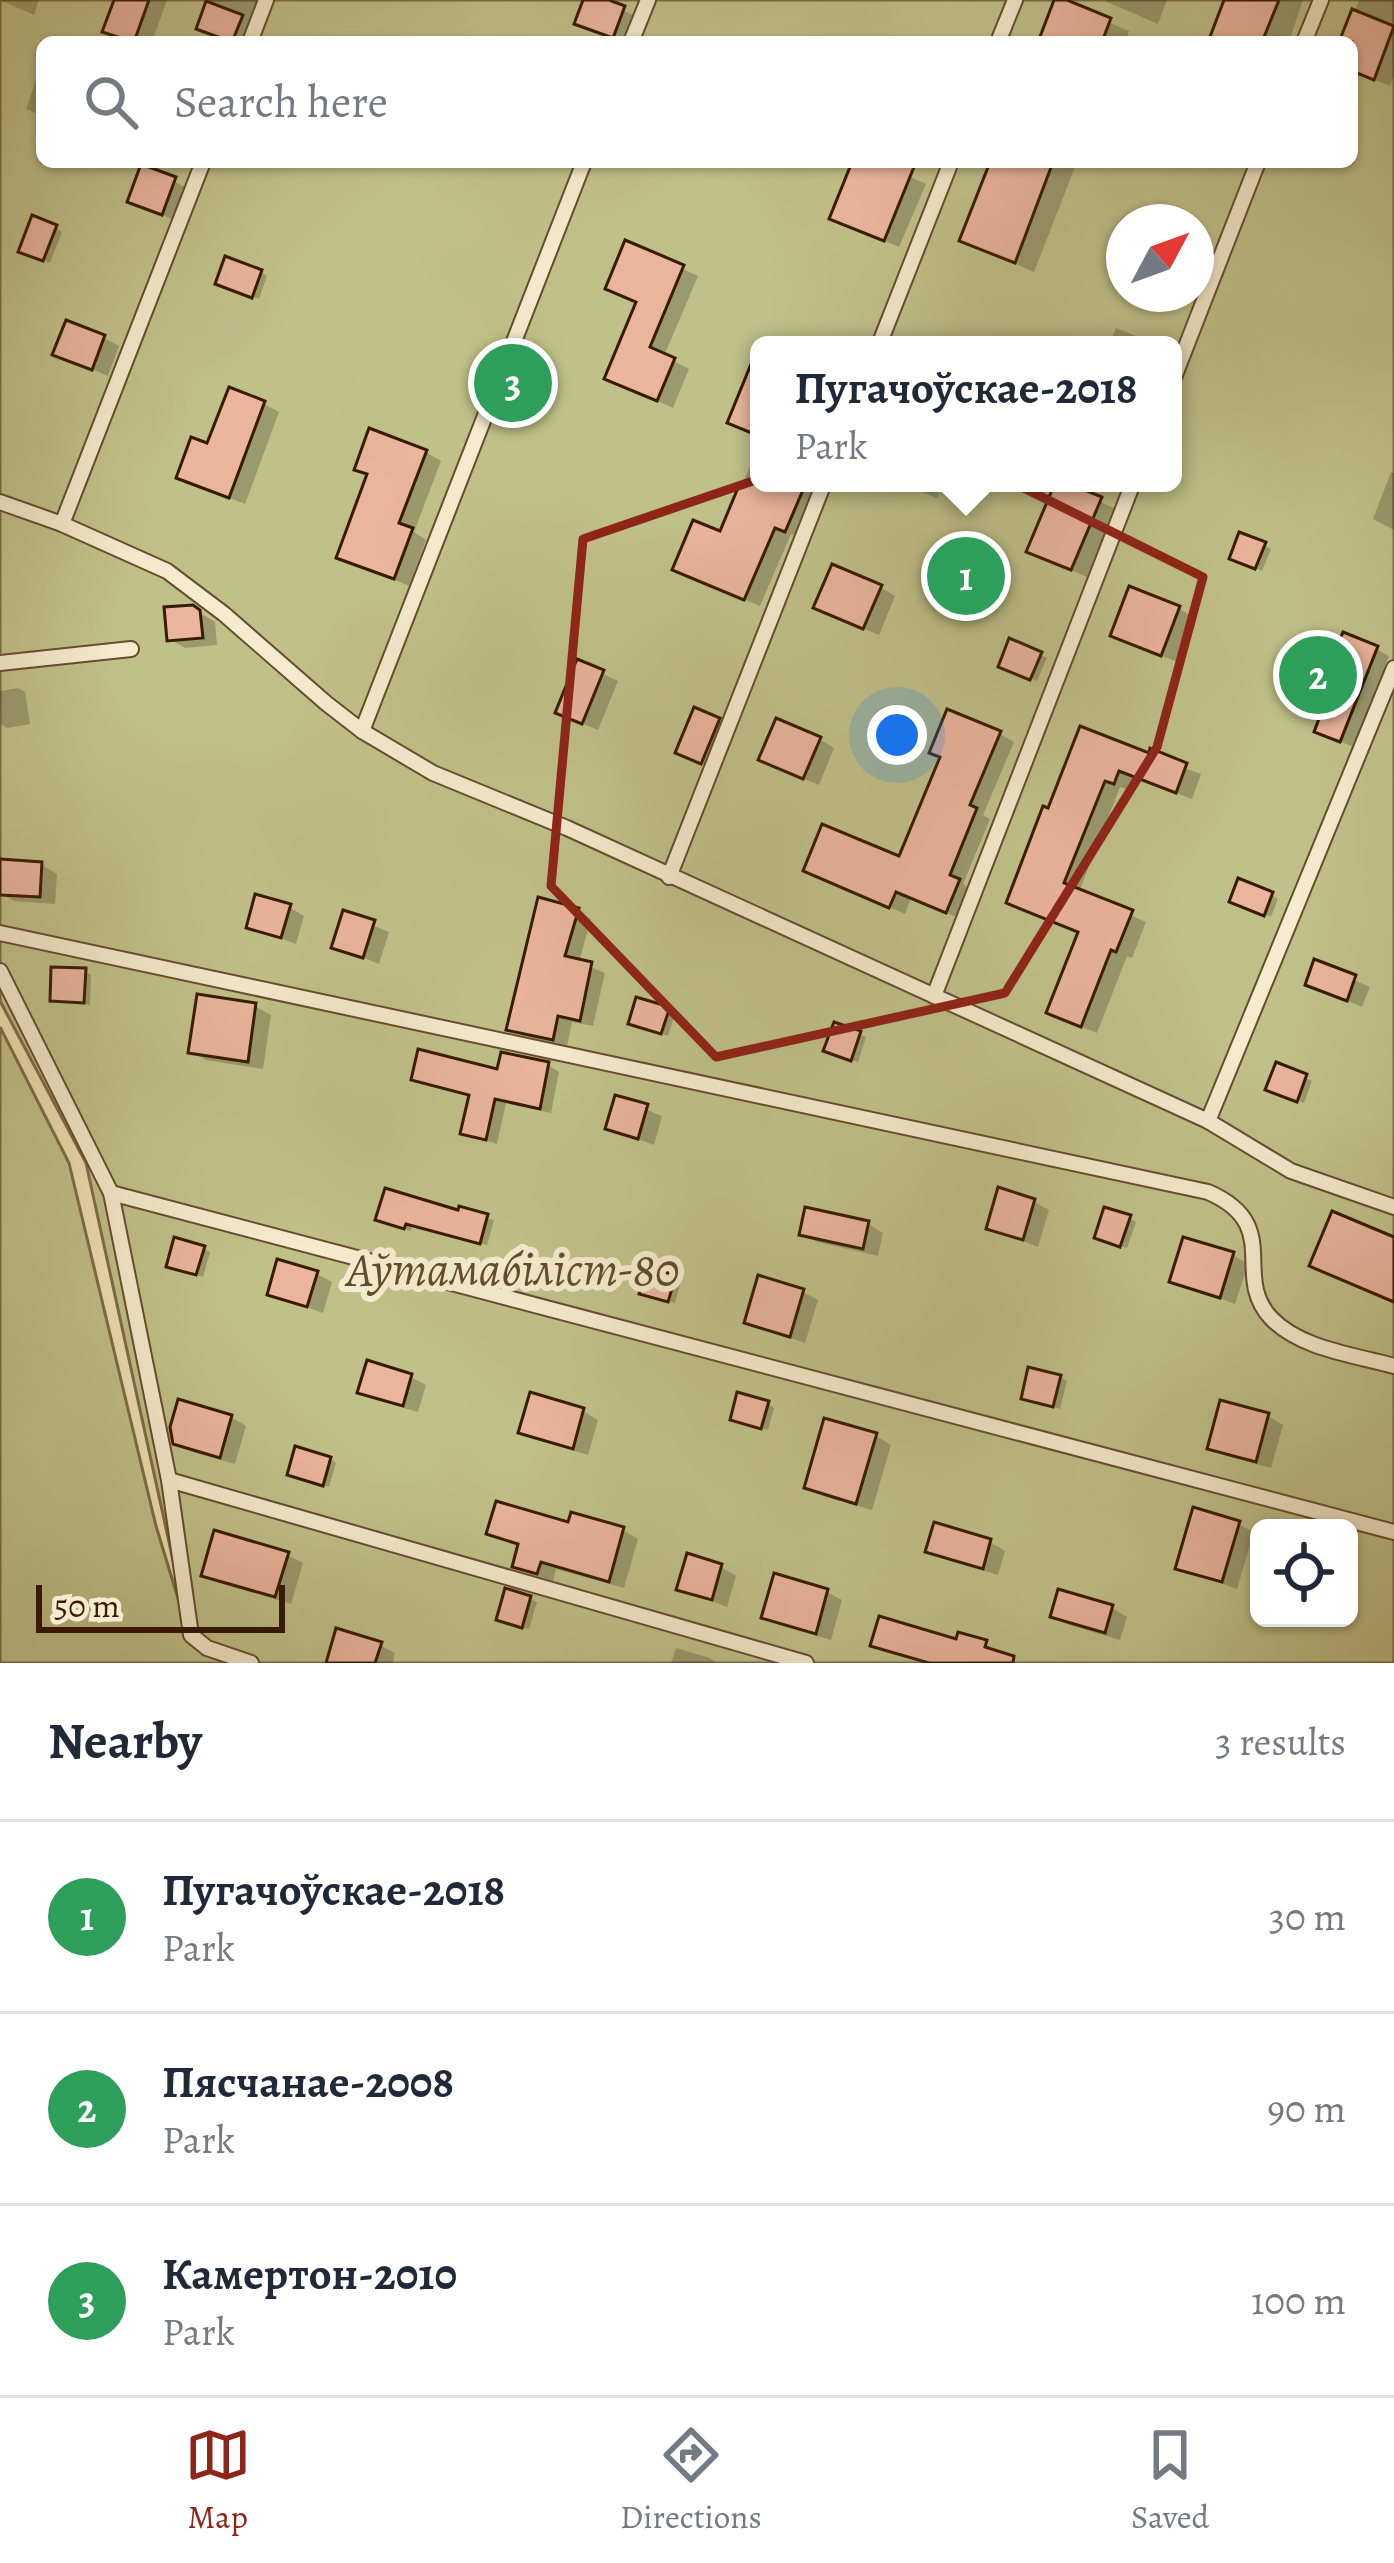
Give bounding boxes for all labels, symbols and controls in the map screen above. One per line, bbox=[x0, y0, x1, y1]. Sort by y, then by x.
search box bbox=[36, 36, 1358, 168]
icon: search bbox=[78, 69, 144, 135]
text: Search here bbox=[174, 71, 388, 133]
north arrow bbox=[1106, 204, 1214, 312]
popup bbox=[750, 336, 1182, 492]
pin: 3 bbox=[474, 338, 552, 428]
text: Пугачоўскае-2018 bbox=[794, 357, 1138, 419]
text: Park bbox=[794, 419, 868, 472]
pin: 1 bbox=[927, 531, 1005, 621]
pin: 2 bbox=[1279, 630, 1357, 720]
your location bbox=[867, 705, 927, 765]
park label: Аўтамабіліст-80 bbox=[343, 1236, 680, 1302]
map controls bbox=[1250, 1519, 1358, 1627]
button: locate bbox=[1250, 1519, 1358, 1627]
scale bar bbox=[36, 1579, 285, 1632]
text: 50 m bbox=[54, 1583, 120, 1628]
text: Nearby bbox=[48, 1706, 202, 1776]
text: 3 results bbox=[1215, 1715, 1346, 1768]
text: Пугачоўскае-2018 bbox=[162, 1859, 505, 1921]
text: 1 bbox=[80, 1890, 94, 1943]
text: 30 m bbox=[1269, 1890, 1346, 1943]
text: Park bbox=[162, 1921, 235, 1974]
text: Пясчанае-2008 bbox=[162, 2051, 454, 2113]
text: 2 bbox=[78, 2082, 96, 2135]
text: 90 m bbox=[1267, 2082, 1346, 2135]
text: Park bbox=[162, 2113, 235, 2166]
text: Камертон-2010 bbox=[162, 2243, 457, 2305]
text: 3 bbox=[79, 2274, 95, 2327]
text: 100 m bbox=[1251, 2274, 1346, 2327]
text: Park bbox=[162, 2305, 235, 2358]
tab: Map bbox=[185, 2422, 251, 2539]
tab: Directions bbox=[620, 2422, 762, 2539]
tab: Saved bbox=[1131, 2422, 1209, 2539]

